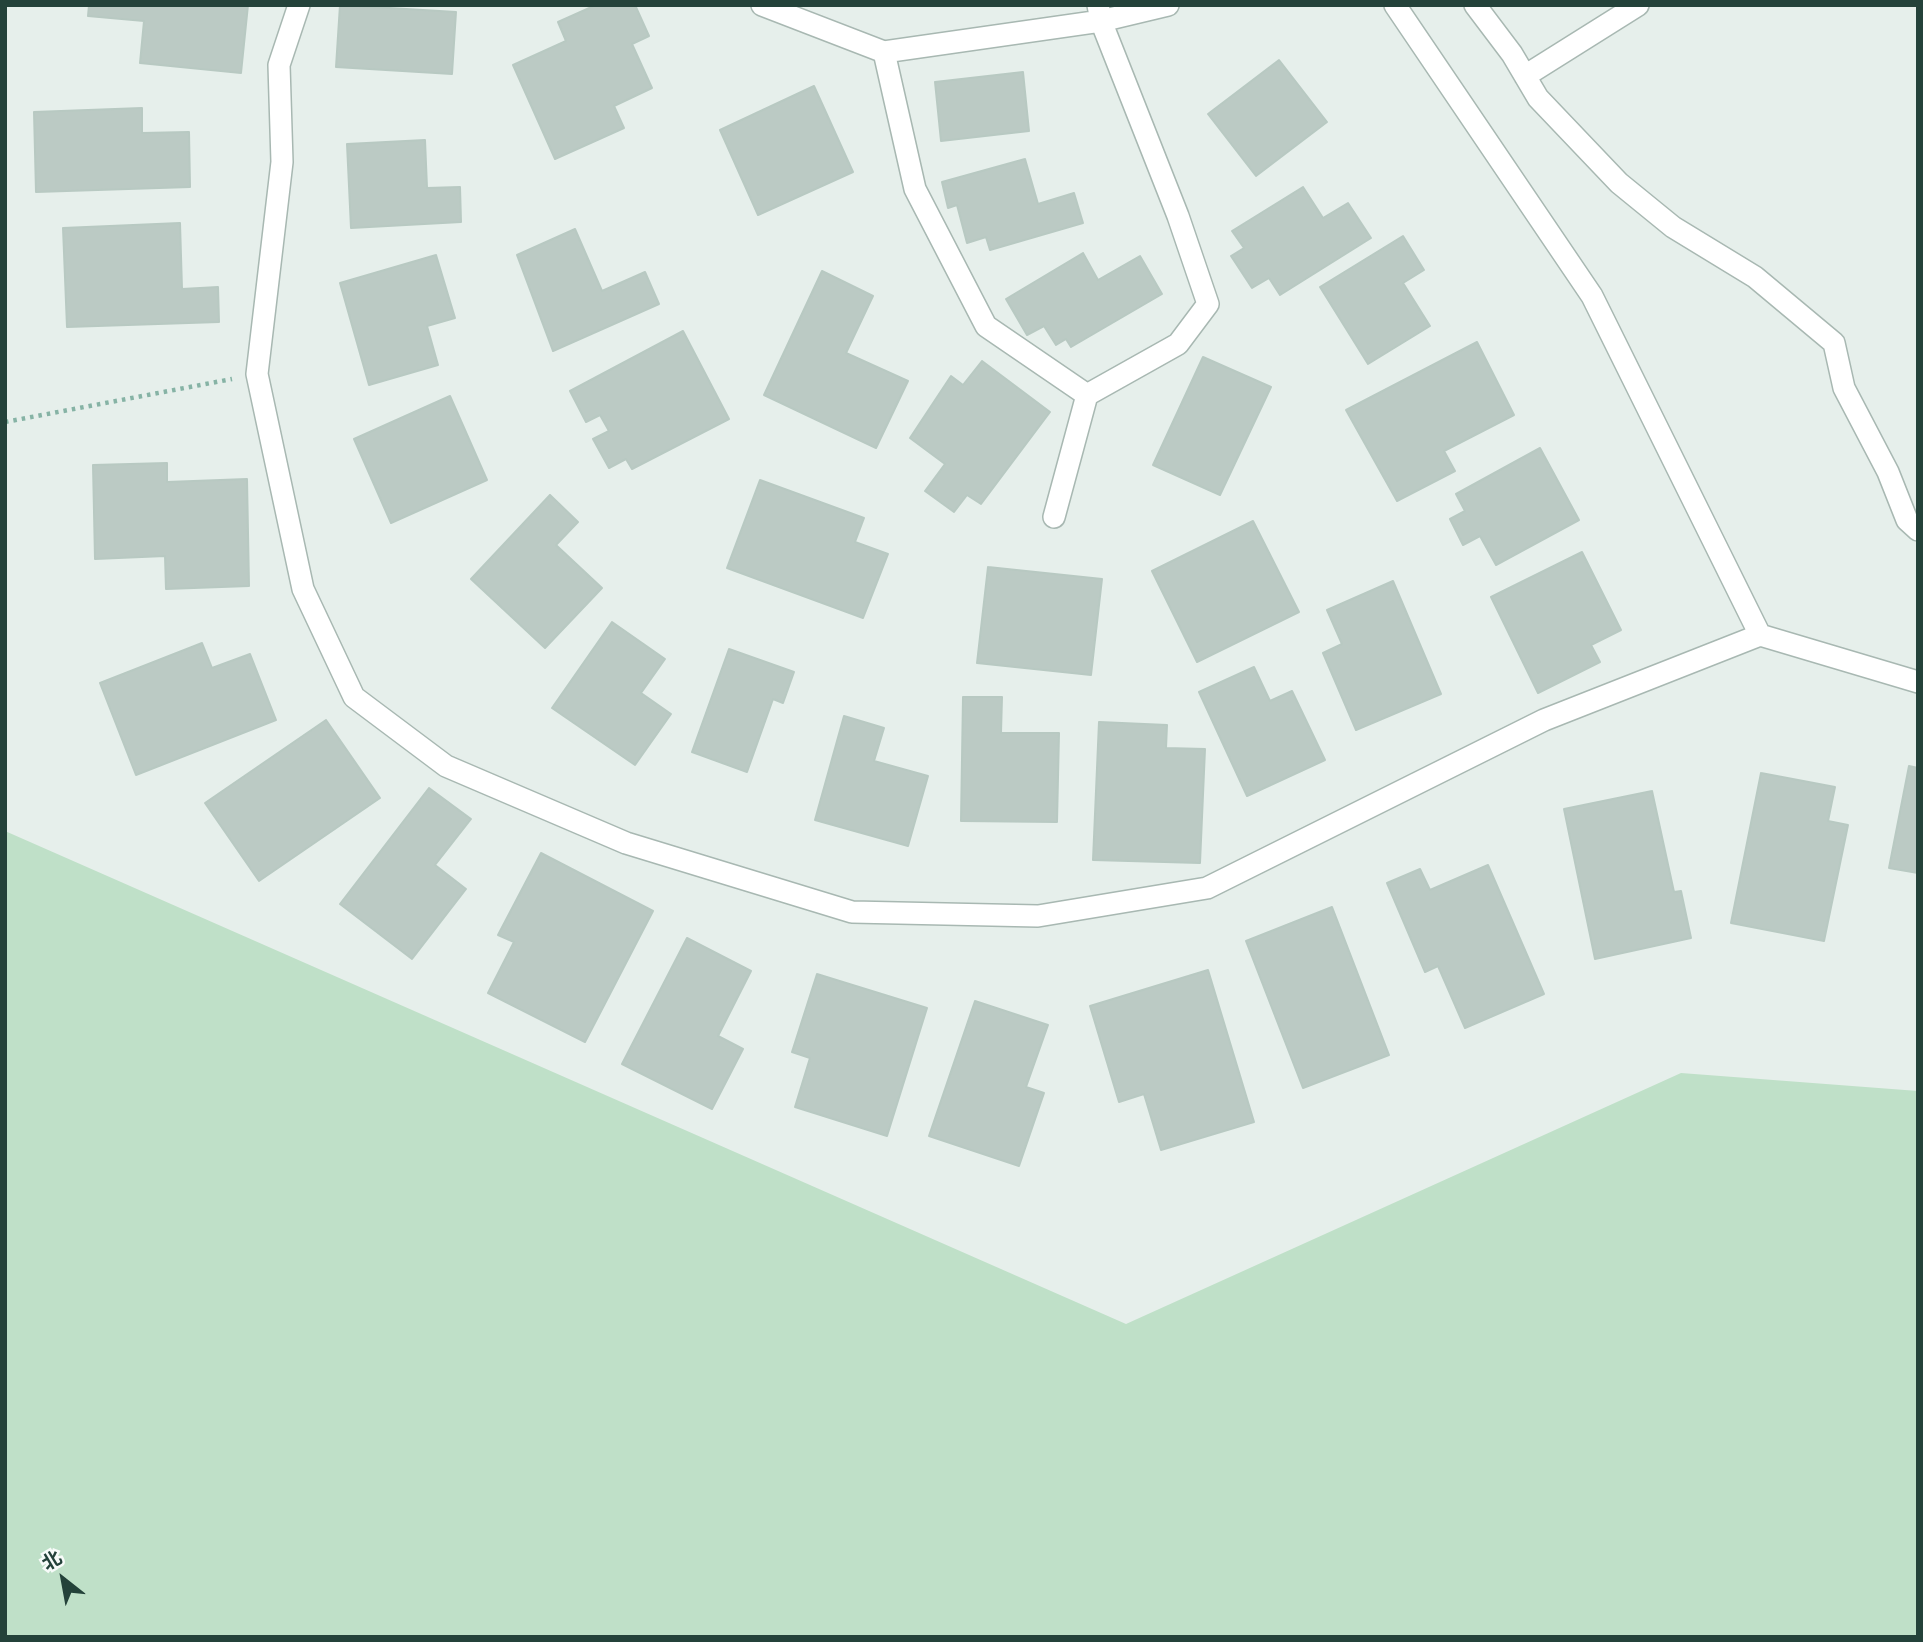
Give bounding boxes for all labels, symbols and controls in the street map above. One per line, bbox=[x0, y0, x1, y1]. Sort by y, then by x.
north arrow bbox=[28, 1544, 98, 1614]
text: 北 bbox=[38, 1546, 66, 1575]

